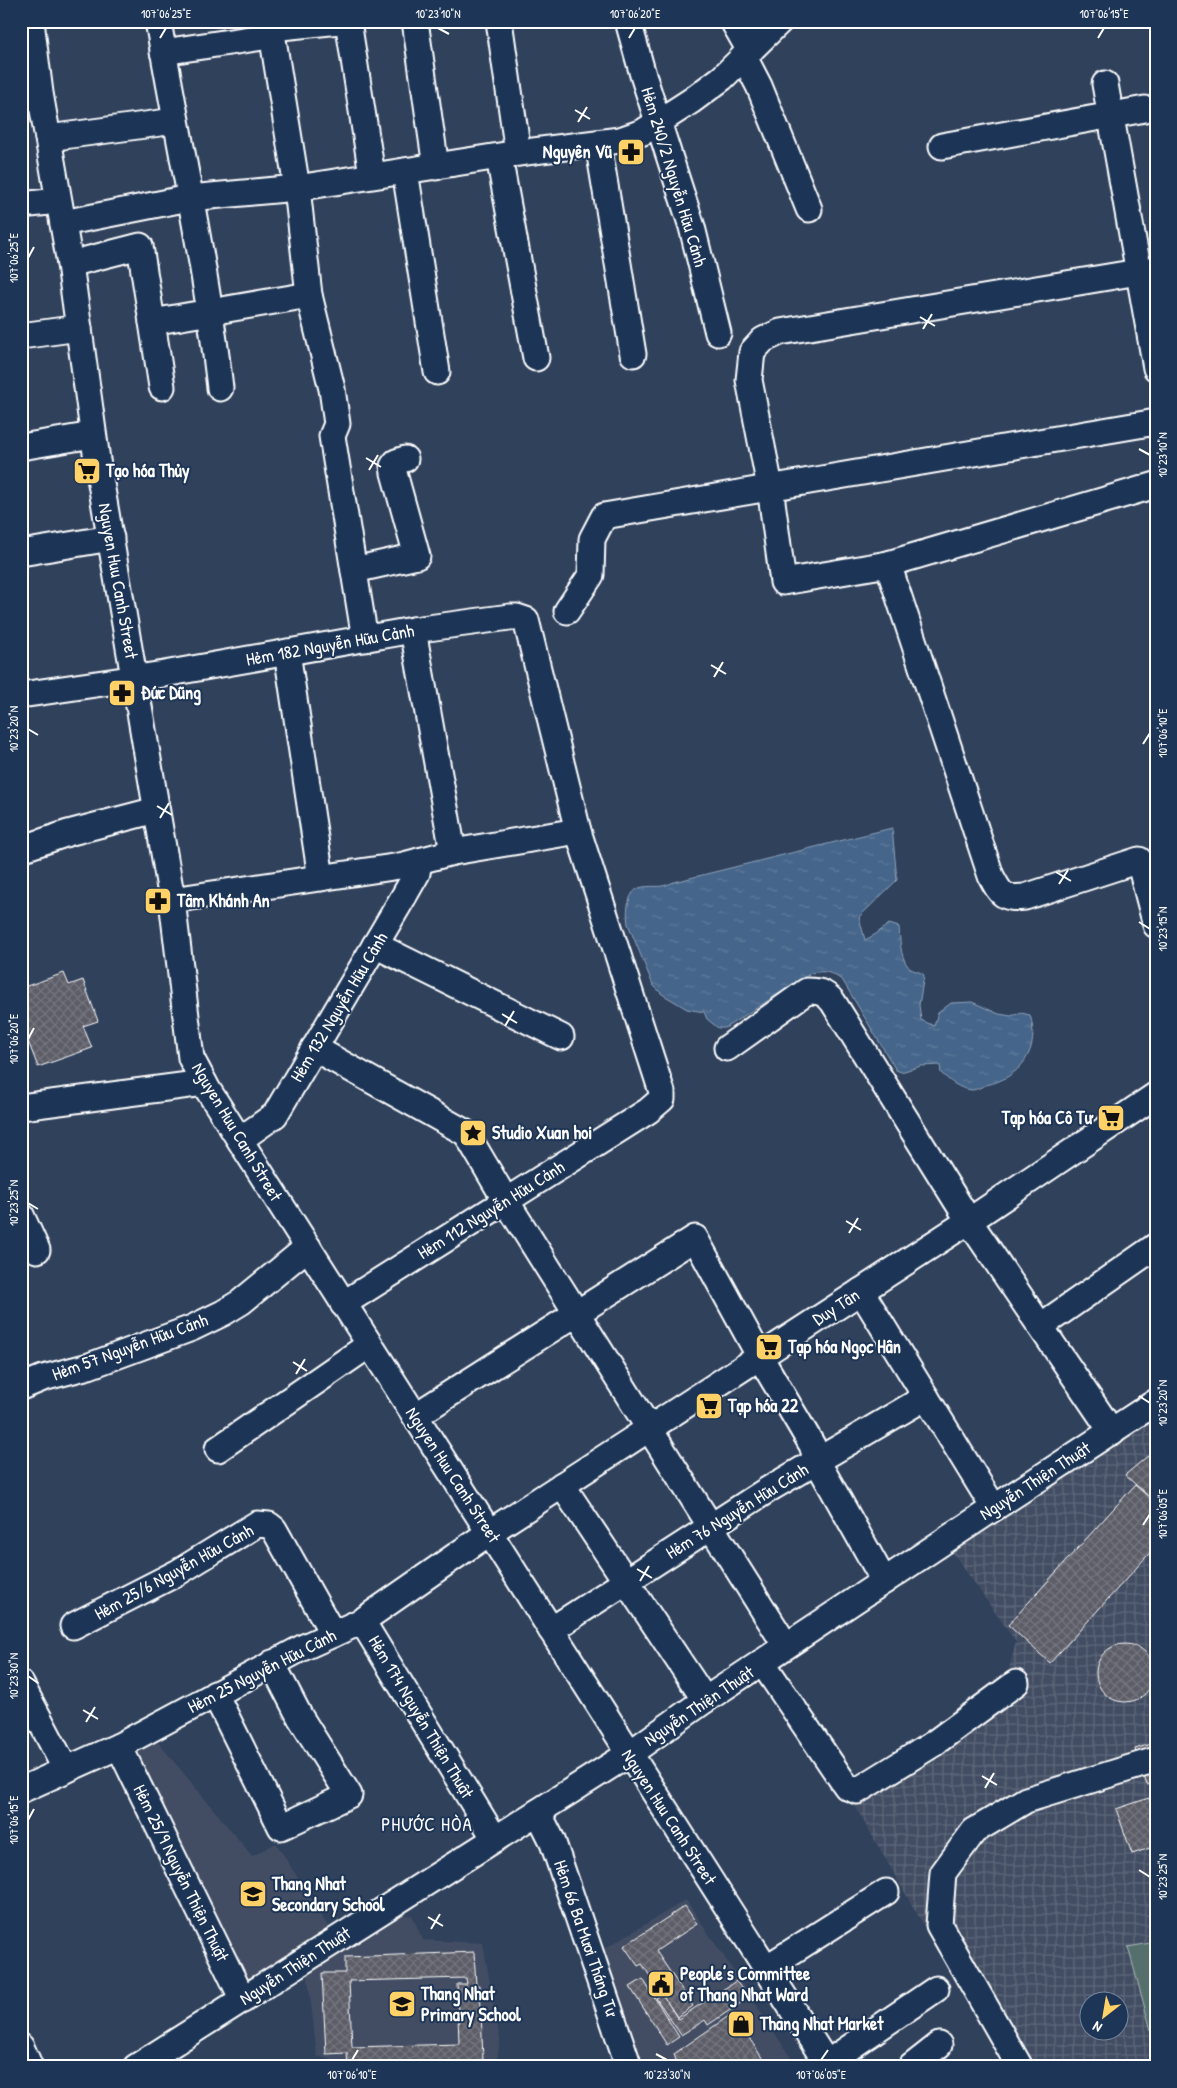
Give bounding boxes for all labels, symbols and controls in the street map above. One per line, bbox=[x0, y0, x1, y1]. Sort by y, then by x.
text: 107°06'25"E bbox=[141, 5, 192, 22]
text: 10°23'10"N bbox=[415, 5, 461, 22]
text: 107°06'20"E bbox=[610, 5, 661, 22]
text: 107°06'15"E bbox=[1080, 5, 1129, 22]
street label: Hẻm 240/2 Nguyễn Hữu Cảnh bbox=[635, 84, 714, 270]
pharmacy icon: Nguyên Vũ bbox=[616, 137, 646, 167]
place label: Nguyên Vũ bbox=[543, 139, 613, 165]
text: 107°06'25"E bbox=[5, 232, 22, 283]
text: 10°23'10"N bbox=[1154, 432, 1171, 478]
supermarket icon: Tạo hóa Thủy bbox=[72, 456, 102, 486]
place label: Tạo hóa Thủy bbox=[105, 458, 190, 484]
street label: Nguyen Huu Canh Street bbox=[93, 501, 145, 661]
street label: Hẻm 182 Nguyễn Hữu Cảnh bbox=[244, 617, 416, 672]
pharmacy icon: Đức Dũng bbox=[107, 678, 137, 708]
place label: Đức Dũng bbox=[141, 680, 201, 706]
text: 10°23'20"N bbox=[5, 706, 22, 752]
text: 107°06'10"E bbox=[1154, 708, 1171, 758]
pharmacy icon: Tâm Khánh An bbox=[143, 886, 173, 916]
place label: Tâm Khánh An bbox=[176, 888, 270, 913]
text: 10°23'15"N bbox=[1154, 907, 1171, 951]
street label: Hẻm 132 Nguyễn Hữu Cảnh bbox=[284, 927, 393, 1086]
text: 107°06'20"E bbox=[5, 1013, 22, 1064]
street label: Nguyen Huu Canh Street bbox=[186, 1058, 289, 1206]
supermarket icon: Tạp hóa Cô Tư bbox=[1096, 1103, 1126, 1133]
place label: Tạp hóa Cô Tư bbox=[1001, 1105, 1094, 1131]
place icon: Studio Xuan hoi bbox=[458, 1118, 488, 1148]
place label: Studio Xuan hoi bbox=[492, 1120, 592, 1145]
street label: Hẻm 112 Nguyễn Hữu Cảnh bbox=[412, 1154, 569, 1265]
text: 10°23'25"N bbox=[5, 1180, 22, 1226]
street label: Duy Tân bbox=[807, 1282, 864, 1331]
street label: Hẻm 57 Nguyễn Hữu Cảnh bbox=[48, 1307, 212, 1386]
supermarket icon: Tạp hóa Ngọc Hân bbox=[754, 1332, 784, 1362]
place label: Tạp hóa Ngọc Hân bbox=[787, 1334, 901, 1360]
text: 10°23'20"N bbox=[1154, 1380, 1171, 1426]
supermarket icon: Tạp hóa 22 bbox=[694, 1391, 724, 1421]
place label: Tạp hóa 22 bbox=[727, 1393, 799, 1419]
street label: Nguyen Huu Canh Street bbox=[400, 1402, 507, 1548]
street label: Nguyễn Thiện Thuật bbox=[974, 1435, 1096, 1526]
street label: Hẻm 76 Nguyễn Hữu Cảnh bbox=[661, 1456, 813, 1565]
text: 107°06'05"E bbox=[1154, 1488, 1171, 1539]
street label: Hẻm 25/6 Nguyễn Hữu Cảnh bbox=[90, 1517, 258, 1626]
street label: Hẻm 25 Nguyễn Hữu Cảnh bbox=[183, 1622, 341, 1719]
street label: Hẻm 174 Nguyễn Thiện Thuật bbox=[363, 1631, 480, 1804]
text: 10°23'30"N bbox=[5, 1653, 22, 1699]
street label: Nguyễn Thiện Thuật bbox=[639, 1659, 759, 1752]
street label: Nguyen Huu Canh Street bbox=[616, 1744, 723, 1890]
street label: Hẻm 25/9 Nguyễn Thiện Thuật bbox=[128, 1780, 236, 1966]
text: 107°06'15"E bbox=[5, 1795, 22, 1844]
district label: PHƯỚC HÒA bbox=[381, 1811, 473, 1837]
text: 10°23'25"N bbox=[1154, 1854, 1171, 1900]
street label: Hẻm 66 Ba Mươi Tháng Tư bbox=[548, 1857, 625, 2021]
place label: Thang Nhat Secondary School bbox=[271, 1871, 386, 1918]
school or university icon: Thang Nhat Secondary School bbox=[238, 1879, 268, 1909]
street label: Nguyễn Thiện Thuật bbox=[234, 1920, 356, 2011]
place label: People’s Committee of Thang Nhat Ward bbox=[680, 1961, 811, 2008]
public building icon: People’s Committee of Thang Nhat Ward bbox=[646, 1969, 676, 1999]
place label: Thang Nhat Primary School bbox=[420, 1981, 522, 2028]
school or university icon: Thang Nhat Primary School bbox=[387, 1989, 417, 2019]
north arrow bbox=[1080, 1990, 1130, 2040]
shop icon: Thang Nhat Market bbox=[726, 2009, 756, 2039]
place label: Thang Nhat Market bbox=[759, 2011, 884, 2037]
text: N bbox=[1088, 2017, 1105, 2038]
text: 107°06'10"E bbox=[327, 2066, 377, 2083]
text: 10°23'30"N bbox=[644, 2066, 690, 2083]
text: 107°06'05"E bbox=[796, 2066, 847, 2083]

